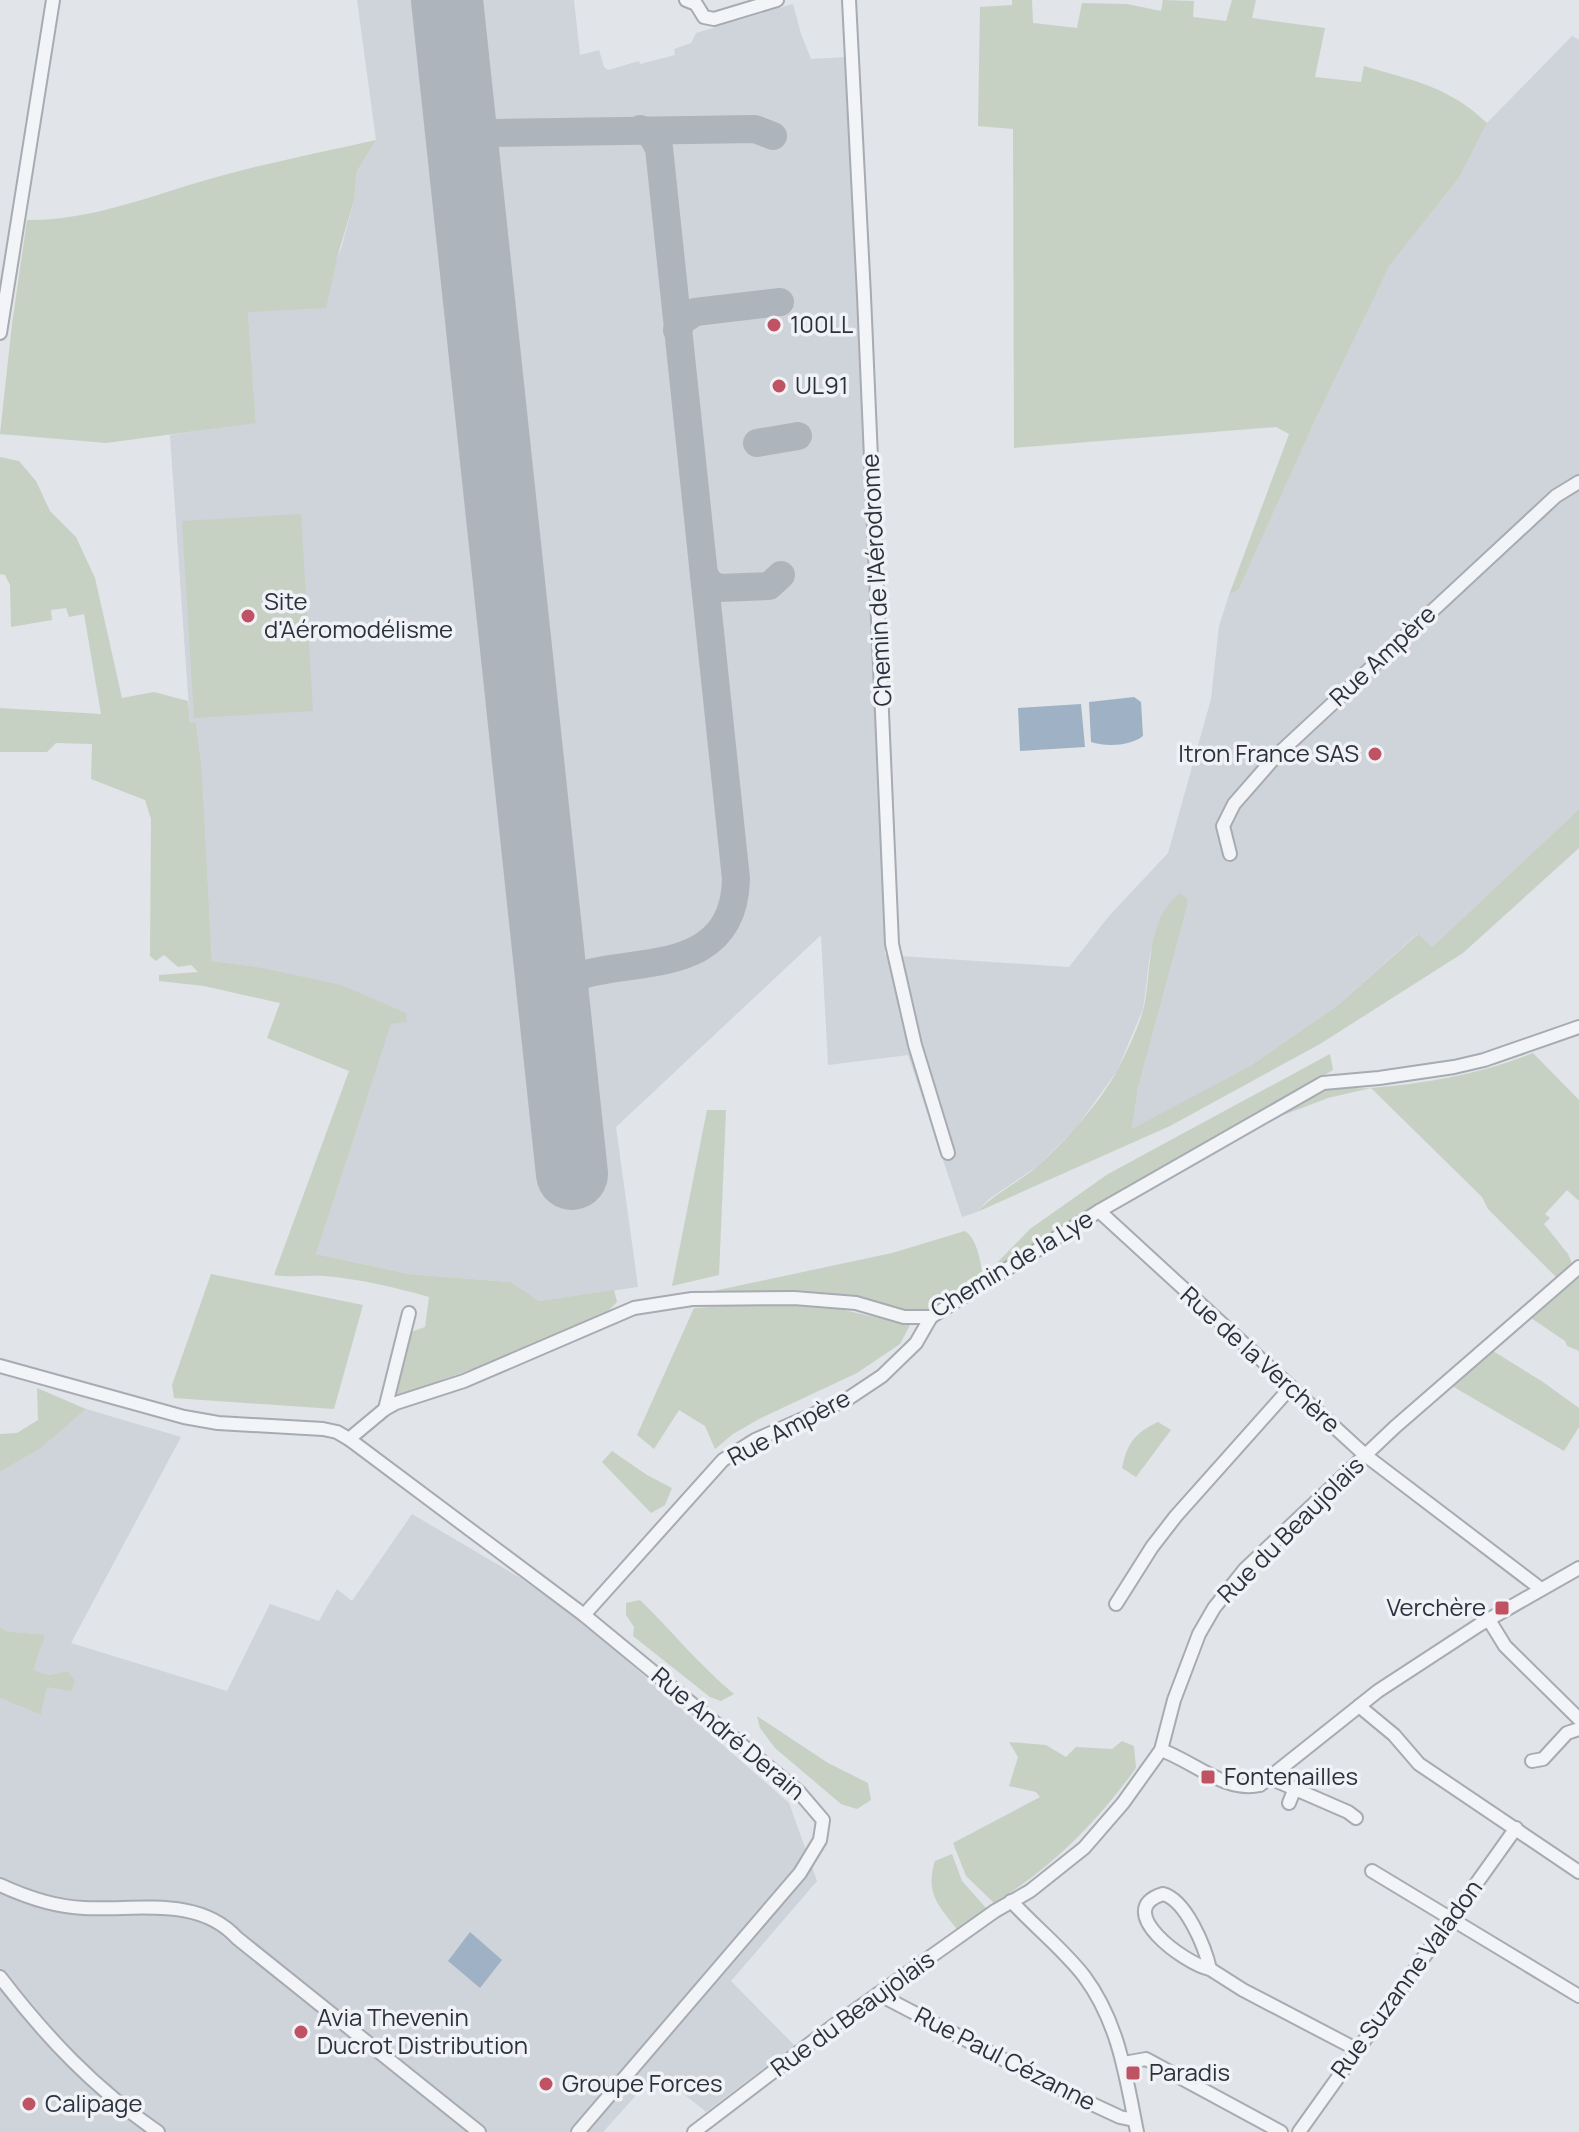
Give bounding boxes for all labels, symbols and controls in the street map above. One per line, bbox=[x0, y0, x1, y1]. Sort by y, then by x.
place label: 100LL bbox=[790, 307, 853, 340]
marker: 100LL bbox=[765, 316, 783, 334]
place label: UL91 bbox=[795, 368, 848, 401]
marker: UL91 bbox=[770, 377, 788, 395]
street label: Chemin de l'Aérodrome bbox=[852, 453, 899, 707]
place label: Site d'Aéromodélisme bbox=[264, 584, 453, 645]
street label: Rue Ampère bbox=[1322, 597, 1442, 713]
marker: Site d'Aéromodélisme bbox=[239, 607, 257, 625]
place label: Itron France SAS bbox=[1178, 736, 1359, 769]
marker: Itron France SAS bbox=[1366, 745, 1384, 763]
street label: Chemin de la Lye bbox=[924, 1201, 1099, 1324]
street label: Rue de la Verchère bbox=[1174, 1278, 1348, 1440]
street label: Rue Ampère bbox=[721, 1381, 855, 1473]
street label: Rue du Beaujolais bbox=[1209, 1448, 1371, 1610]
place label: Verchère bbox=[1387, 1590, 1486, 1623]
marker: Verchère bbox=[1493, 1599, 1511, 1617]
street label: Rue André Derain bbox=[645, 1659, 813, 1807]
place label: Fontenailles bbox=[1224, 1759, 1358, 1792]
marker: Fontenailles bbox=[1199, 1768, 1217, 1786]
street label: Rue Suzanne Valadon bbox=[1322, 1872, 1489, 2084]
street label: Rue du Beaujolais bbox=[764, 1942, 941, 2083]
street label: Rue Paul Cézanne bbox=[909, 1998, 1102, 2118]
place label: Avia Thevenin Ducrot Distribution bbox=[317, 2000, 528, 2061]
marker: Avia Thevenin Ducrot Distribution bbox=[292, 2023, 310, 2041]
place label: Paradis bbox=[1149, 2055, 1230, 2088]
marker: Paradis bbox=[1124, 2064, 1142, 2082]
place label: Groupe Forces bbox=[562, 2066, 723, 2099]
marker: Groupe Forces bbox=[537, 2075, 555, 2093]
place label: Calipage bbox=[45, 2086, 143, 2119]
marker: Calipage bbox=[20, 2095, 38, 2113]

